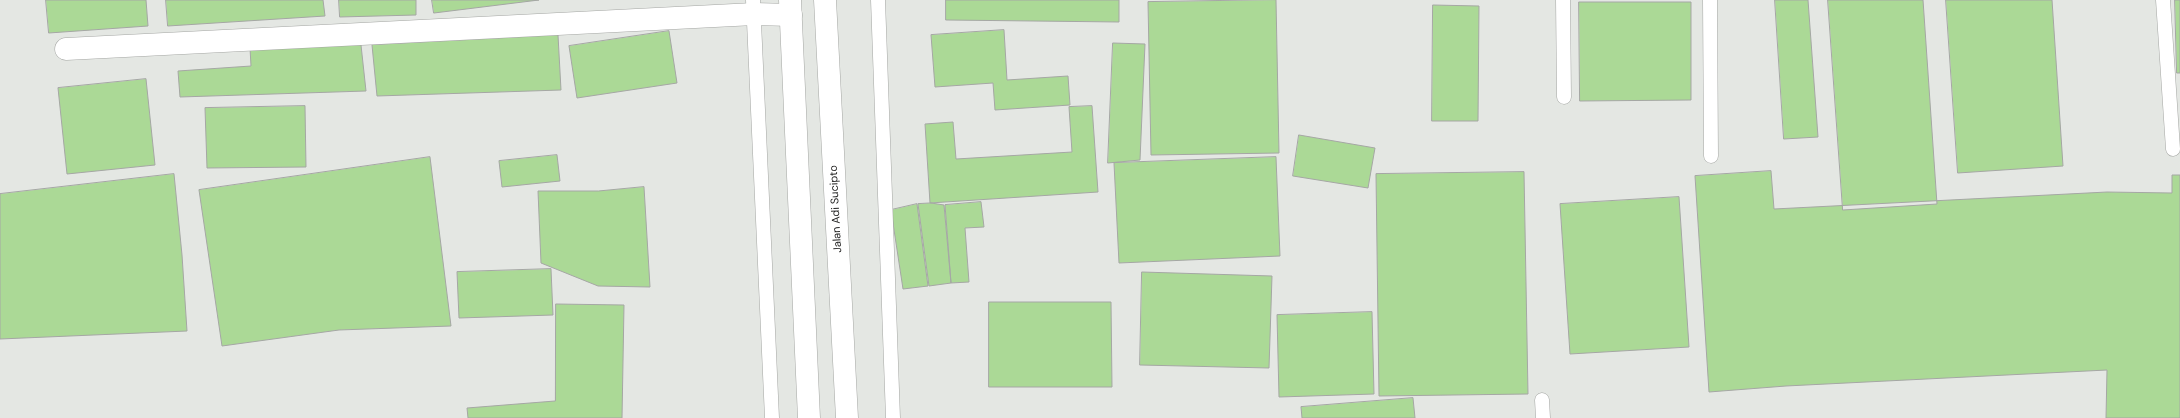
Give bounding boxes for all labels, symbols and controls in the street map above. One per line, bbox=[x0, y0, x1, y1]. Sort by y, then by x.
street label: Jalan Adi Sucipto bbox=[827, 165, 845, 253]

